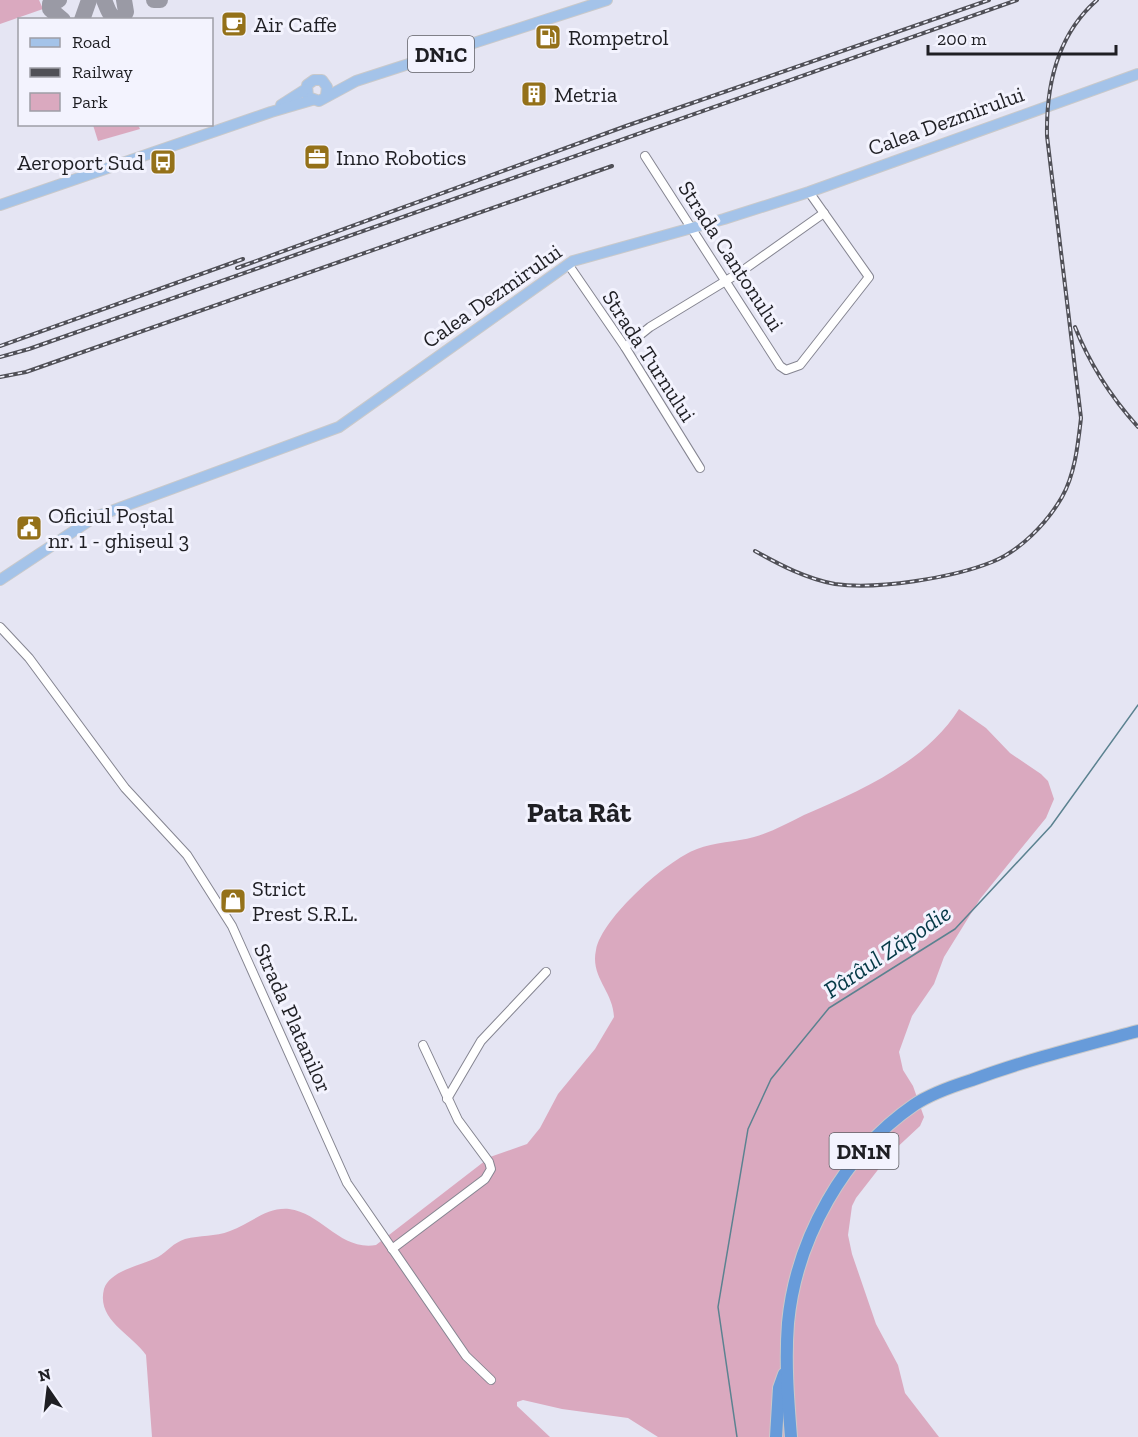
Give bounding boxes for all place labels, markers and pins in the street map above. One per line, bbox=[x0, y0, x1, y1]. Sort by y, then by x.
cafe icon: Air Caffe bbox=[219, 9, 249, 39]
place label: Air Caffe bbox=[254, 11, 337, 38]
fuel station icon: Rompetrol bbox=[533, 22, 563, 52]
place label: Rompetrol bbox=[568, 24, 669, 51]
building icon: Metria bbox=[519, 79, 549, 109]
place label: Metria bbox=[554, 81, 618, 108]
office icon: Inno Robotics bbox=[302, 142, 332, 172]
place label: Inno Robotics bbox=[336, 144, 466, 171]
bus stop icon: Aeroport Sud bbox=[148, 147, 178, 177]
place label: Aeroport Sud bbox=[17, 149, 144, 176]
place label: Oficiul Poștal nr. 1 - ghișeul 3 bbox=[48, 502, 189, 554]
public building icon: Oficiul Poștal nr. 1 - ghișeul 3 bbox=[14, 513, 44, 543]
place label: Strict Prest S.R.L. bbox=[252, 875, 358, 927]
shop icon: Strict Prest S.R.L. bbox=[218, 886, 248, 916]

